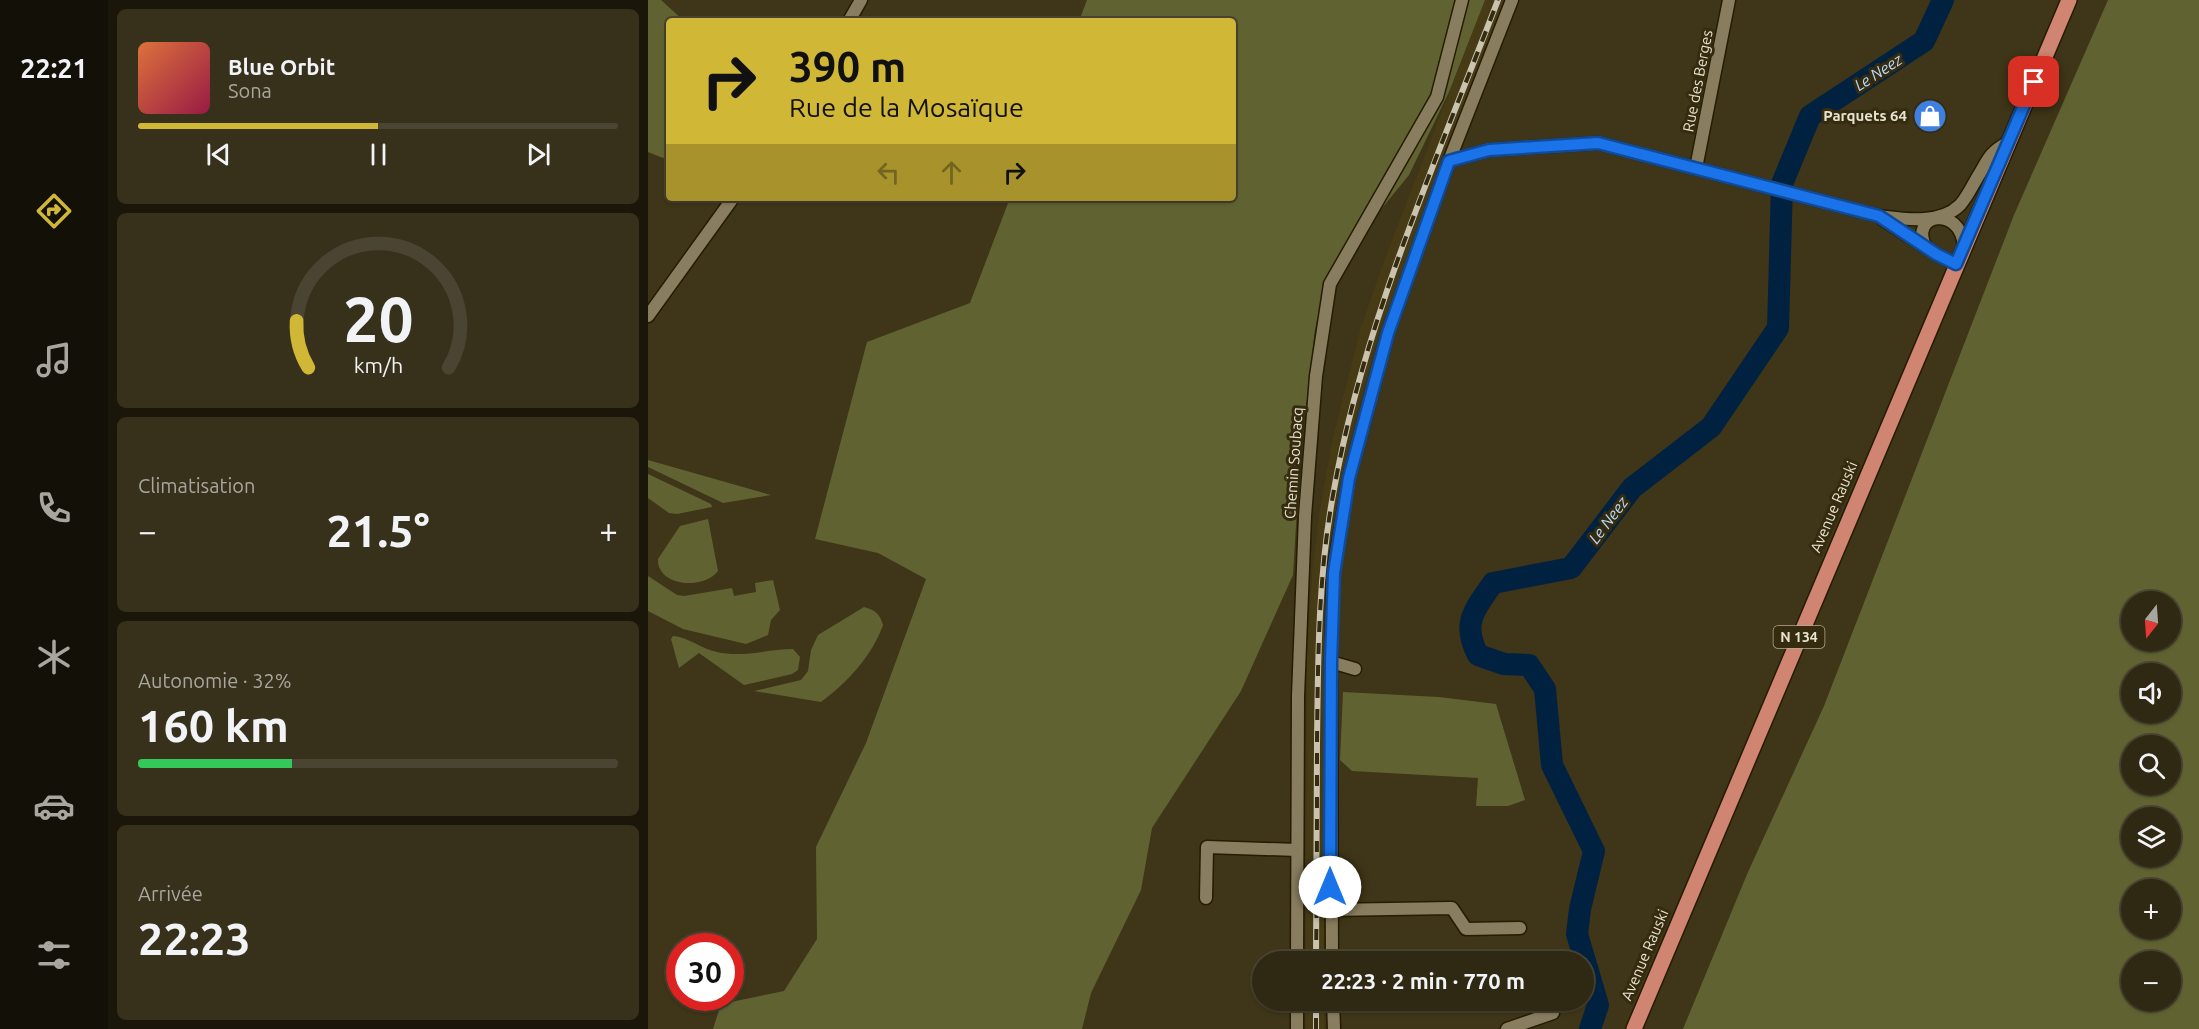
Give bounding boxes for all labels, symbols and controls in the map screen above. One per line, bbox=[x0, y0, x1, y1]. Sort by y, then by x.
street label: Rue des Berges bbox=[1679, 28, 1716, 133]
icon: right bbox=[690, 42, 768, 120]
text: 390 m bbox=[789, 43, 906, 90]
water label: Le Neez bbox=[1851, 49, 1906, 94]
text: 22:21 bbox=[20, 53, 88, 83]
text: Blue Orbit bbox=[228, 54, 335, 79]
pin bbox=[2008, 56, 2059, 107]
icon: arrive bbox=[2017, 65, 2050, 98]
text: Sona bbox=[228, 79, 272, 102]
text: Rue de la Mosaïque bbox=[789, 92, 1024, 122]
shop icon: Parquets 64 bbox=[1912, 98, 1948, 134]
place label: Parquets 64 bbox=[1823, 107, 1907, 124]
icon: previous bbox=[202, 138, 235, 171]
icon: pause bbox=[362, 138, 395, 171]
icon: next bbox=[522, 138, 555, 171]
icon: left bbox=[872, 156, 905, 189]
icon: ahead bbox=[935, 156, 968, 189]
icon: right bbox=[998, 156, 1031, 189]
icon: directions bbox=[33, 190, 75, 232]
text: 20 bbox=[343, 284, 413, 354]
icon: music bbox=[33, 339, 75, 381]
text: km/h bbox=[353, 353, 403, 377]
street label: Chemin Soubacq bbox=[1281, 406, 1306, 519]
street label: Avenue Rauski bbox=[1807, 459, 1860, 555]
text: Climatisation bbox=[138, 474, 255, 497]
icon: phone bbox=[33, 487, 75, 529]
water label: Le Neez bbox=[1585, 493, 1632, 547]
text: 21.5° bbox=[326, 505, 430, 556]
text: − bbox=[138, 512, 157, 549]
text: + bbox=[599, 512, 618, 549]
north arrow bbox=[2121, 591, 2181, 651]
map controls bbox=[2121, 591, 2181, 1011]
road number: N 134 bbox=[1774, 626, 1824, 648]
icon: climate bbox=[33, 636, 75, 678]
button: sound bbox=[2121, 663, 2181, 723]
text: Autonomie · 32% bbox=[138, 669, 292, 692]
text: 160 km bbox=[138, 700, 289, 751]
button: search bbox=[2121, 735, 2181, 795]
icon: car bbox=[33, 785, 75, 827]
button: layers bbox=[2121, 807, 2181, 867]
position arrow bbox=[1298, 855, 1362, 919]
button: + bbox=[2121, 879, 2181, 939]
text: Arrivée bbox=[138, 882, 203, 905]
street label: Avenue Rauski bbox=[1618, 907, 1671, 1003]
text: 22:23 bbox=[138, 913, 251, 964]
speed limit sign: 30 bbox=[666, 933, 744, 1011]
icon: filters bbox=[33, 934, 75, 976]
button: − bbox=[2121, 951, 2181, 1011]
text: 22:23 · 2 min · 770 m bbox=[1321, 968, 1525, 993]

